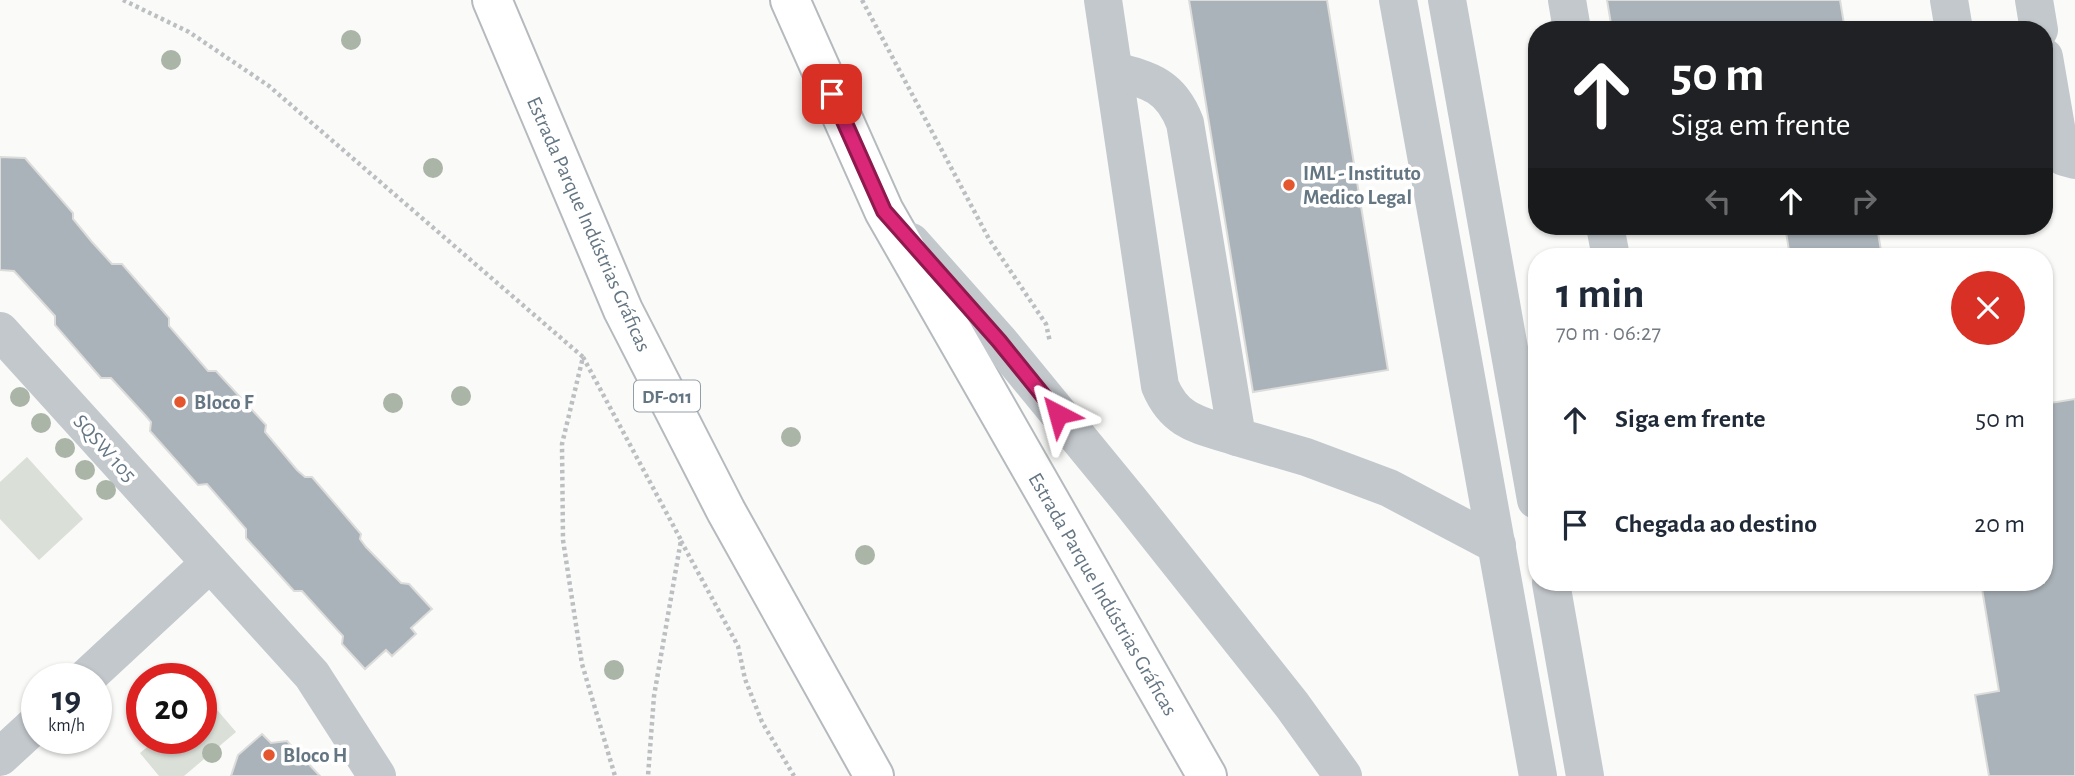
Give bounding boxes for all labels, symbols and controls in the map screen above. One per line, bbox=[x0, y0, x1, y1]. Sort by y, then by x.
icon: ahead bbox=[1556, 49, 1647, 140]
text: 50 m bbox=[1671, 51, 1765, 100]
pin bbox=[802, 64, 862, 124]
icon: arrive bbox=[813, 75, 851, 113]
street label: Estrada Parque Indústrias Gráficas bbox=[523, 94, 654, 355]
text: Siga em frente bbox=[1671, 109, 1851, 141]
place label: IML - Instituto Medico Legal bbox=[1303, 163, 1421, 208]
marker: IML - Instituto Medico Legal bbox=[1281, 177, 1297, 193]
icon: left bbox=[1699, 182, 1737, 220]
icon: ahead bbox=[1772, 182, 1810, 220]
icon: right bbox=[1845, 182, 1883, 220]
button: close bbox=[1951, 271, 2025, 345]
text: 1 min bbox=[1556, 273, 1645, 315]
text: 70 m · 06:27 bbox=[1556, 322, 1661, 345]
position arrow bbox=[1021, 377, 1095, 451]
road number: DF-011 bbox=[634, 380, 700, 412]
place label: Bloco F bbox=[194, 392, 254, 413]
marker: Bloco F bbox=[172, 394, 188, 410]
icon: ahead bbox=[1556, 401, 1594, 439]
text: Siga em frente bbox=[1615, 406, 1766, 432]
text: 50 m bbox=[1975, 406, 2025, 432]
street label: SQSW 105 bbox=[69, 411, 140, 486]
street label: Estrada Parque Indústrias Gráficas bbox=[1024, 469, 1181, 719]
icon: arrive bbox=[1556, 506, 1594, 544]
text: Chegada ao destino bbox=[1615, 511, 1817, 537]
text: 20 m bbox=[1974, 511, 2025, 537]
speed limit sign: 20 bbox=[126, 663, 217, 754]
text: 19 bbox=[52, 682, 81, 717]
text: km/h bbox=[48, 717, 85, 735]
place label: Bloco H bbox=[283, 745, 347, 766]
marker: Bloco H bbox=[261, 747, 277, 763]

